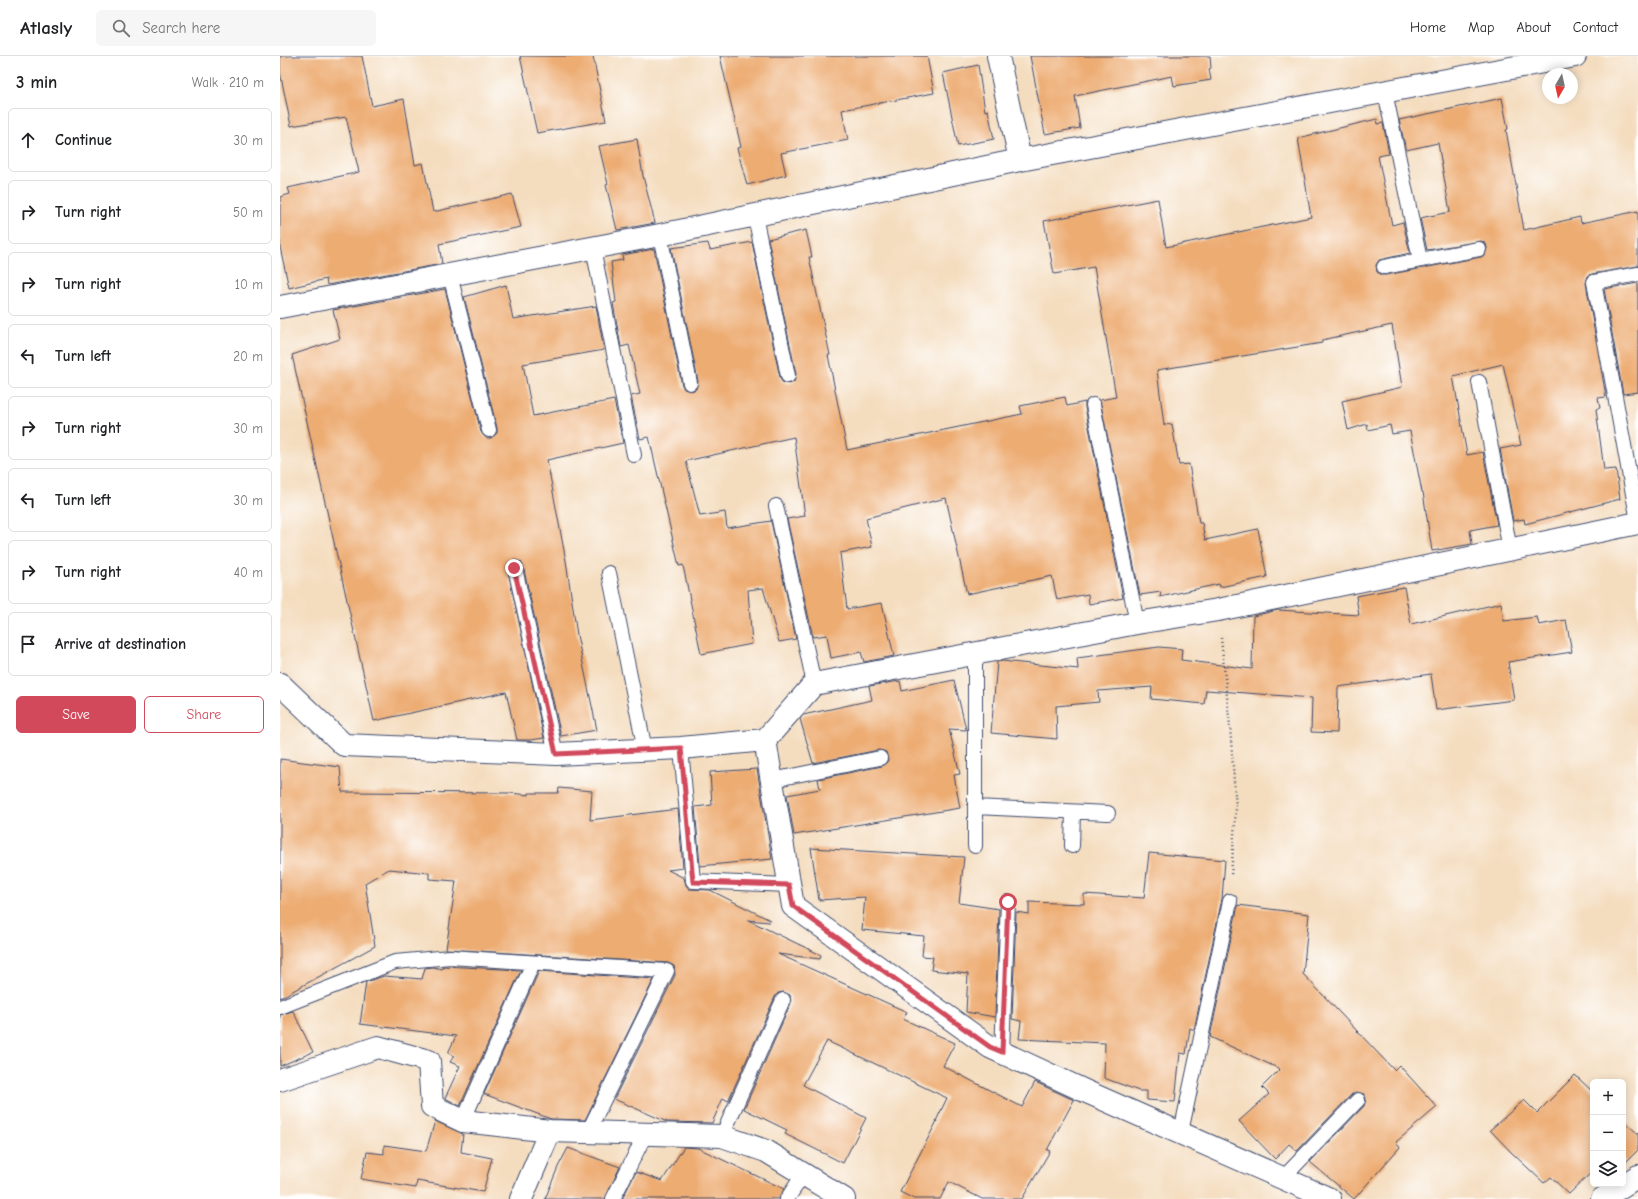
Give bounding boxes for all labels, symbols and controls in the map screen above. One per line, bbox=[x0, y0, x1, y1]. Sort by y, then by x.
search box bbox=[96, 10, 376, 46]
text: Atlasly bbox=[20, 17, 72, 39]
icon: search bbox=[110, 17, 132, 39]
text: Search here bbox=[142, 19, 220, 37]
text: Home bbox=[1410, 19, 1446, 36]
text: Map bbox=[1468, 19, 1494, 36]
text: About bbox=[1516, 19, 1551, 36]
text: Contact bbox=[1573, 19, 1618, 36]
north arrow bbox=[1542, 68, 1578, 104]
text: 3 min bbox=[16, 73, 57, 92]
text: Walk · 210 m bbox=[192, 75, 264, 90]
icon: ahead bbox=[17, 129, 39, 151]
text: Continue bbox=[55, 131, 112, 149]
text: 30 m bbox=[233, 133, 263, 148]
icon: right bbox=[17, 201, 39, 223]
text: Turn right bbox=[55, 203, 121, 221]
text: 50 m bbox=[233, 205, 263, 220]
icon: right bbox=[17, 273, 39, 295]
text: Turn right bbox=[55, 275, 121, 293]
text: 10 m bbox=[235, 277, 263, 292]
icon: left bbox=[17, 345, 39, 367]
text: Turn left bbox=[55, 347, 111, 365]
text: 20 m bbox=[233, 349, 263, 364]
icon: right bbox=[17, 417, 39, 439]
text: Turn right bbox=[55, 419, 121, 437]
text: 30 m bbox=[233, 421, 263, 436]
icon: left bbox=[17, 489, 39, 511]
text: Turn left bbox=[55, 491, 111, 509]
text: 30 m bbox=[233, 493, 263, 508]
route end bbox=[505, 559, 523, 577]
icon: right bbox=[17, 561, 39, 583]
text: Turn right bbox=[55, 563, 121, 581]
text: 40 m bbox=[234, 565, 263, 580]
icon: arrive bbox=[17, 633, 39, 655]
text: Arrive at destination bbox=[55, 635, 186, 653]
button: Save bbox=[16, 696, 136, 733]
button: Share bbox=[144, 696, 264, 733]
route start bbox=[999, 893, 1017, 911]
map controls bbox=[1590, 1079, 1626, 1187]
button: + bbox=[1590, 1079, 1626, 1115]
button: − bbox=[1590, 1115, 1626, 1151]
button: layers bbox=[1590, 1151, 1626, 1187]

